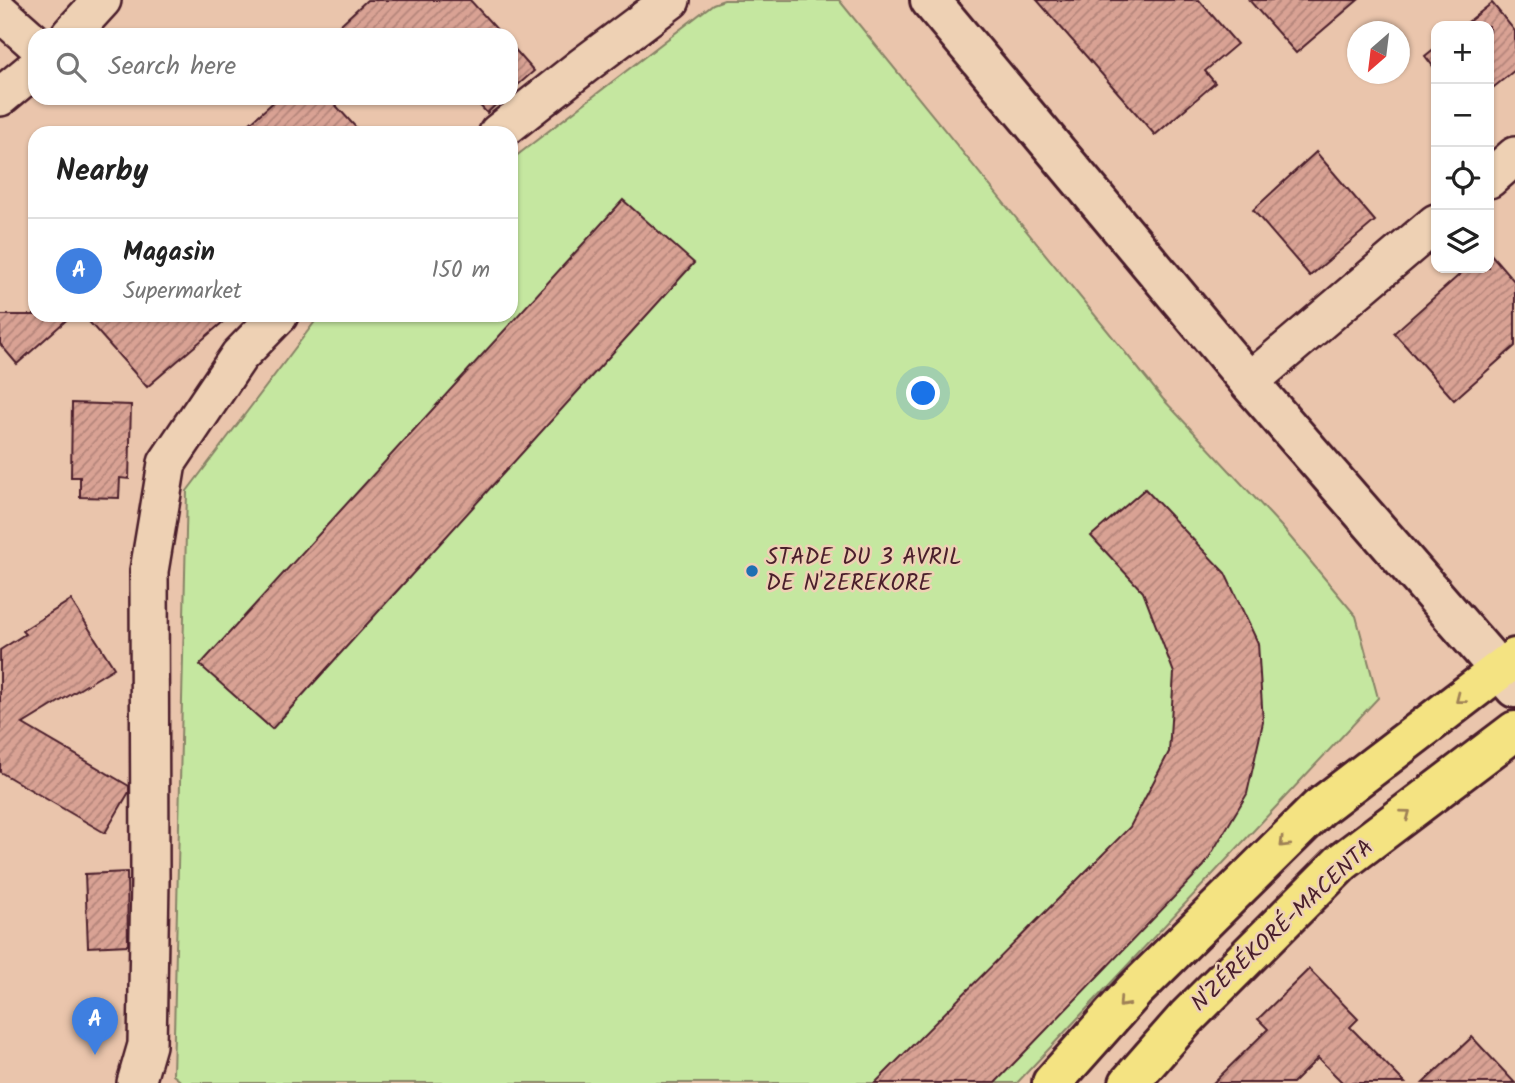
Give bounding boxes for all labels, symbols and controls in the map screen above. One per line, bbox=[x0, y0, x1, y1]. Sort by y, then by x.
north arrow bbox=[1347, 21, 1410, 84]
map controls bbox=[1431, 21, 1494, 273]
button: + bbox=[1431, 21, 1494, 84]
search box bbox=[28, 28, 518, 105]
text: Search here bbox=[108, 46, 236, 88]
icon: search bbox=[52, 48, 90, 86]
button: − bbox=[1431, 84, 1494, 147]
button: locate bbox=[1431, 147, 1494, 210]
text: Nearby bbox=[56, 148, 148, 196]
button: layers bbox=[1431, 210, 1494, 273]
text: Magasin bbox=[123, 232, 215, 274]
text: A bbox=[72, 253, 86, 289]
text: 150 m bbox=[431, 253, 490, 289]
text: Supermarket bbox=[123, 274, 242, 310]
your location bbox=[906, 376, 940, 410]
place label: STADE DU 3 AVRIL DE N'ZEREKORE bbox=[766, 540, 962, 602]
marker: STADE DU 3 AVRIL DE N'ZEREKORE bbox=[744, 563, 760, 579]
one-way arrow bbox=[1455, 690, 1468, 703]
one-way arrow bbox=[1398, 810, 1411, 822]
street label: N'ZÉRÉKORÉ-MACENTA bbox=[1183, 831, 1383, 1021]
one-way arrow bbox=[1280, 834, 1293, 847]
one-way arrow bbox=[1119, 995, 1131, 1008]
pin: A bbox=[72, 997, 118, 1055]

